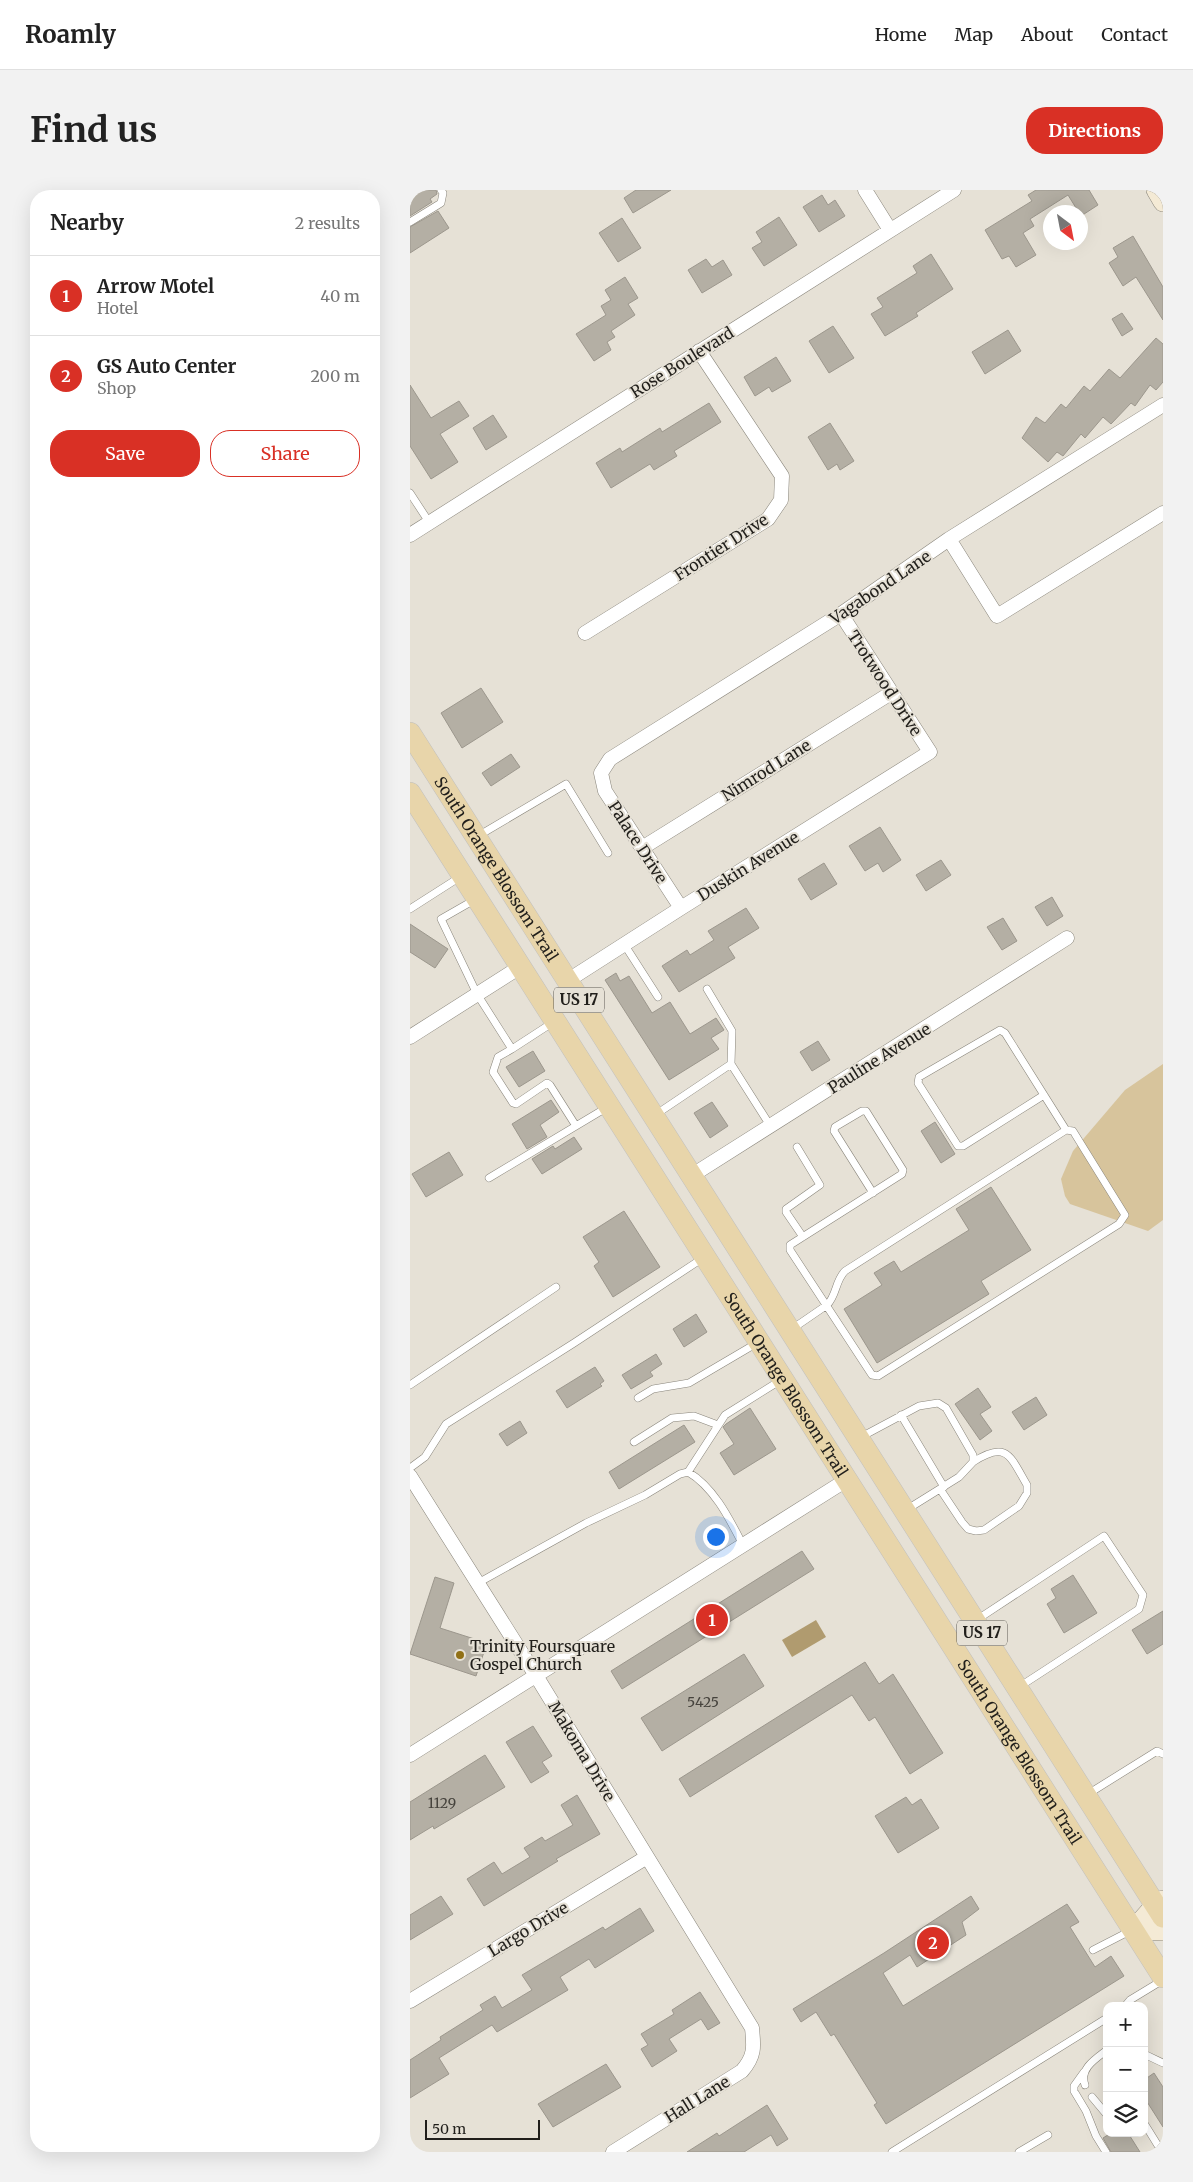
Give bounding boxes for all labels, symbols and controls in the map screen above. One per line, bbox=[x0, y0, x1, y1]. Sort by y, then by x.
text: Roamly bbox=[25, 19, 116, 50]
text: Home bbox=[875, 23, 927, 46]
text: Map bbox=[955, 23, 993, 46]
text: About bbox=[1021, 23, 1073, 46]
text: Contact bbox=[1101, 23, 1168, 46]
button: Directions bbox=[1026, 107, 1163, 154]
text: Find us bbox=[30, 108, 157, 152]
north arrow bbox=[1043, 205, 1088, 250]
text: Nearby bbox=[50, 209, 124, 236]
text: 2 results bbox=[295, 213, 360, 233]
text: Arrow Motel bbox=[97, 274, 214, 298]
text: 1 bbox=[62, 286, 70, 306]
text: 40 m bbox=[320, 286, 360, 306]
text: Hotel bbox=[97, 298, 138, 318]
street label: Rose Boulevard bbox=[627, 322, 738, 402]
text: GS Auto Center bbox=[97, 354, 236, 378]
text: 2 bbox=[61, 366, 71, 386]
text: 200 m bbox=[310, 366, 360, 386]
text: Shop bbox=[97, 378, 136, 398]
button: Save bbox=[50, 430, 200, 477]
button: Share bbox=[210, 430, 360, 477]
street label: Frontier Drive bbox=[670, 509, 772, 585]
street label: Vagabond Lane bbox=[825, 546, 934, 629]
street label: Trotwood Drive bbox=[844, 627, 926, 739]
street label: Nimrod Lane bbox=[718, 735, 814, 805]
street label: South Orange Blossom Trail bbox=[430, 773, 563, 965]
street label: Palace Drive bbox=[604, 797, 672, 887]
street label: Duskin Avenue bbox=[694, 827, 802, 905]
road number: US 17 bbox=[554, 988, 604, 1012]
street label: Pauline Avenue bbox=[824, 1018, 934, 1098]
street label: South Orange Blossom Trail bbox=[720, 1288, 852, 1481]
your location bbox=[703, 1524, 729, 1550]
pin: 1 bbox=[696, 1601, 728, 1639]
road number: US 17 bbox=[957, 1620, 1007, 1646]
place label: Trinity Foursquare Gospel Church bbox=[470, 1636, 615, 1674]
marker: Trinity Foursquare Gospel Church bbox=[454, 1649, 466, 1661]
street label: South Orange Blossom Trail bbox=[953, 1655, 1086, 1848]
house number: 5425 bbox=[687, 1693, 719, 1711]
street label: Makoma Drive bbox=[544, 1697, 620, 1805]
house number: 1129 bbox=[428, 1794, 456, 1812]
street label: Largo Drive bbox=[484, 1897, 572, 1961]
pin: 2 bbox=[917, 1924, 949, 1962]
map controls bbox=[1103, 2002, 1148, 2137]
button: + bbox=[1103, 2002, 1148, 2047]
button: − bbox=[1103, 2047, 1148, 2092]
street label: Hall Lane bbox=[661, 2071, 733, 2127]
button: layers bbox=[1103, 2092, 1148, 2137]
scale bar bbox=[425, 2117, 540, 2140]
text: 50 m bbox=[432, 2120, 466, 2138]

